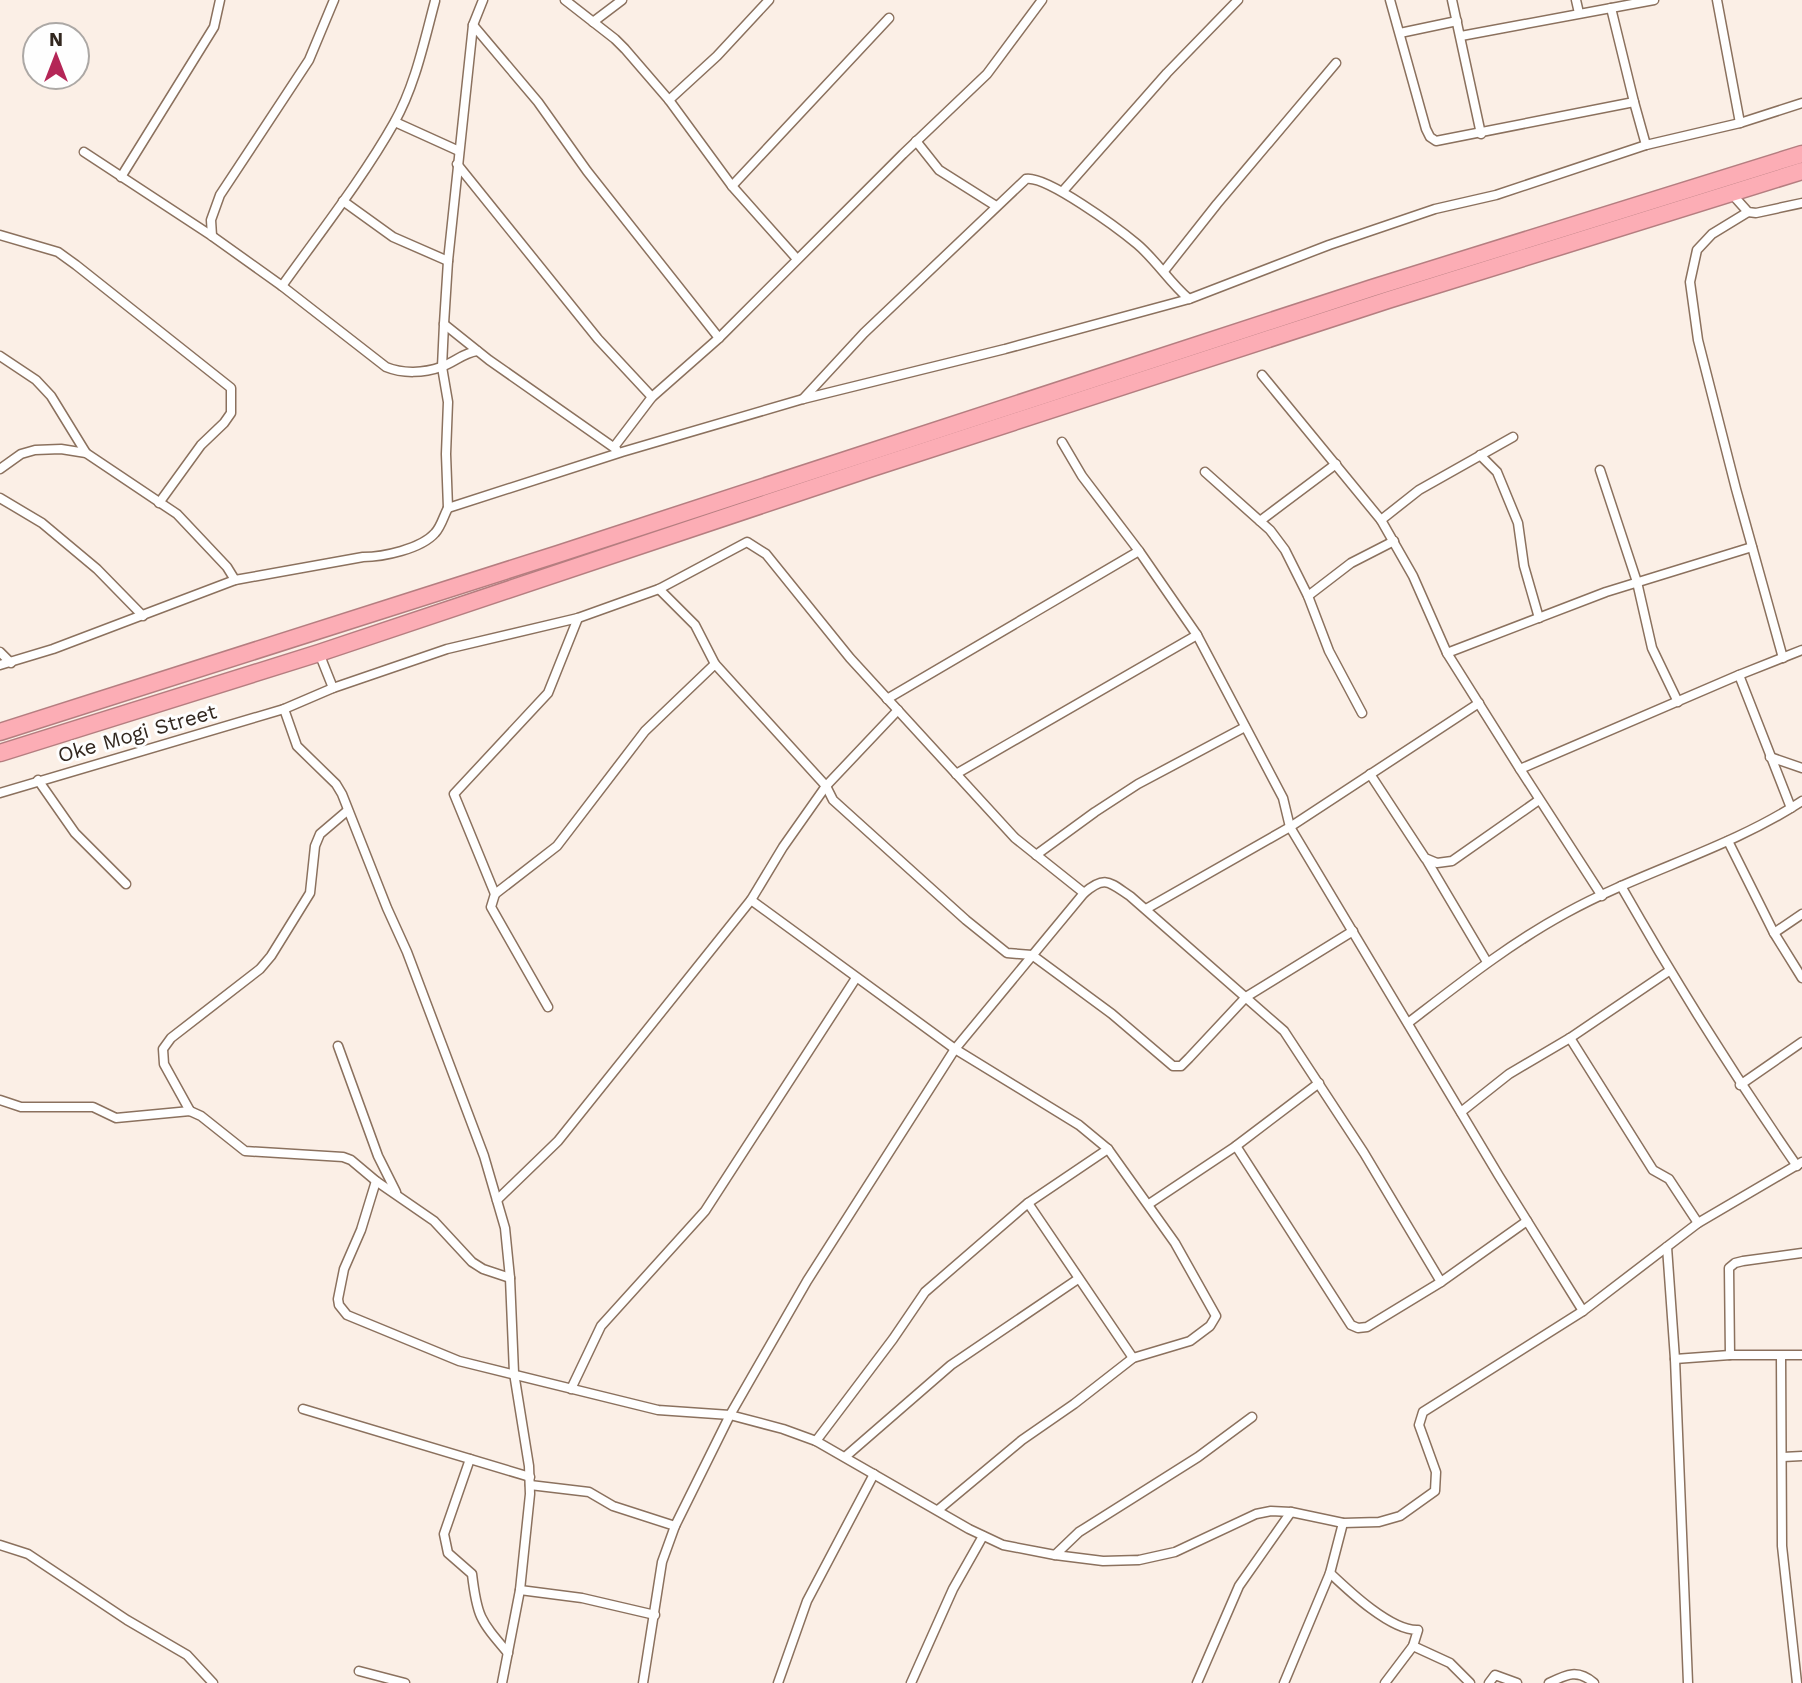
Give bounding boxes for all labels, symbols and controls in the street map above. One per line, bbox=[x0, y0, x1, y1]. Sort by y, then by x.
north arrow bbox=[21, 21, 91, 91]
text: N bbox=[49, 28, 63, 51]
street label: Oke Mogi Street bbox=[55, 698, 219, 768]

